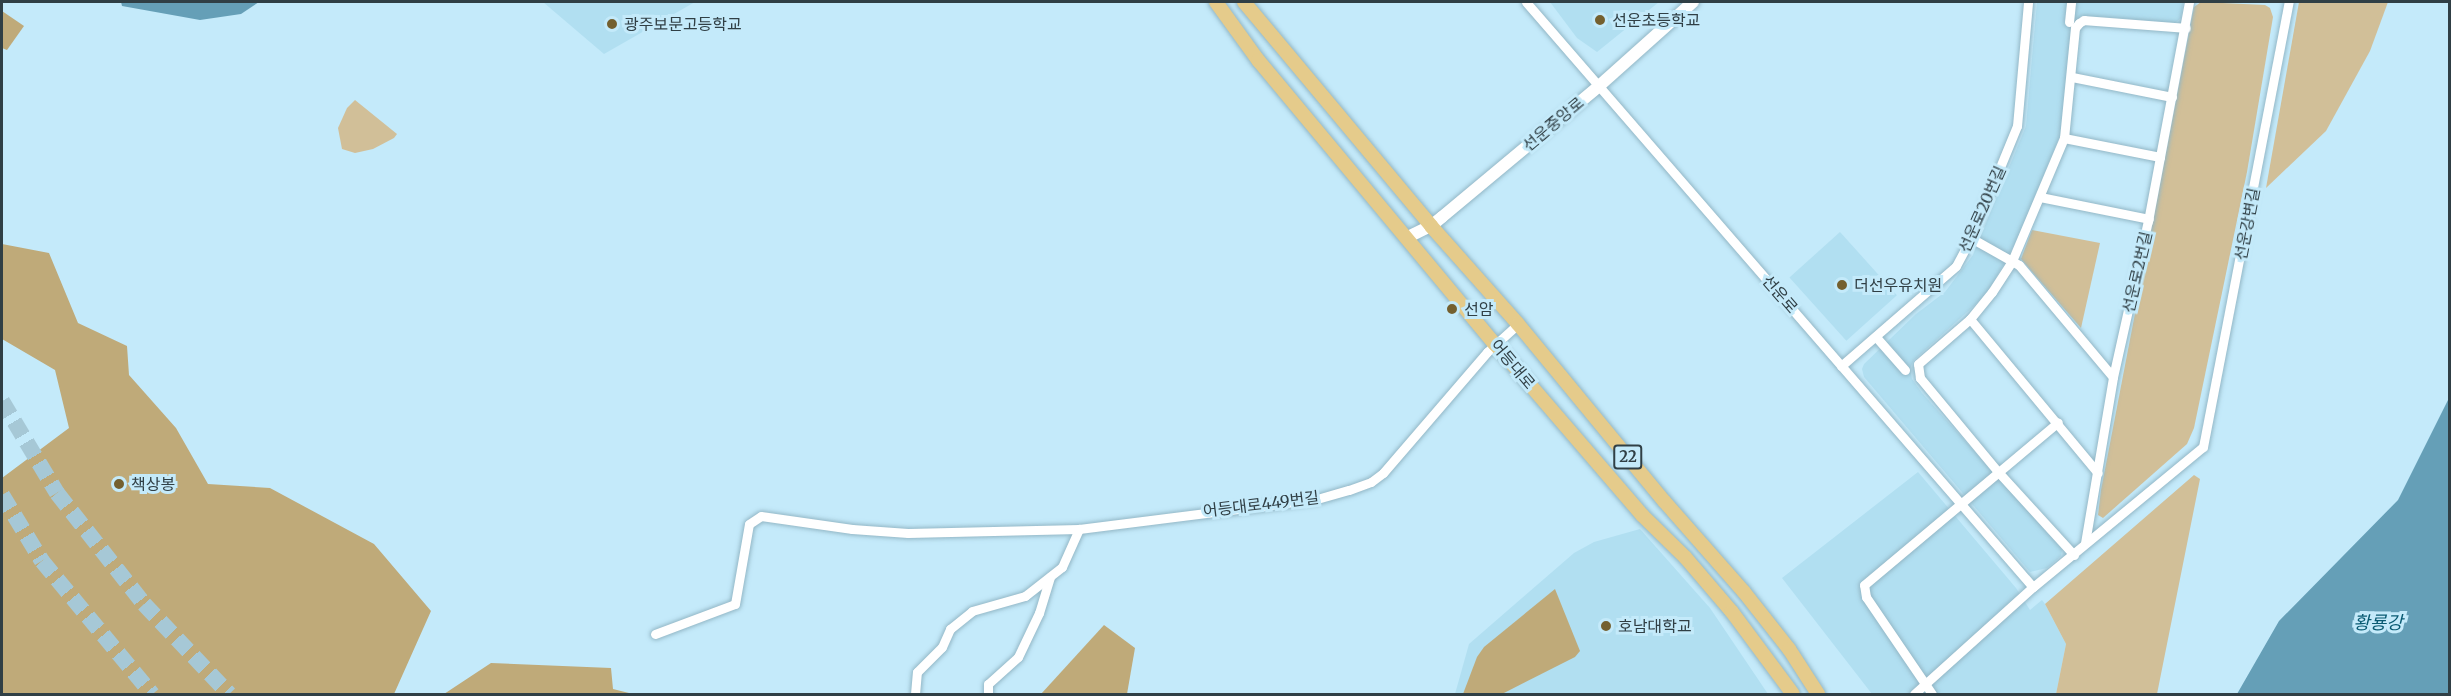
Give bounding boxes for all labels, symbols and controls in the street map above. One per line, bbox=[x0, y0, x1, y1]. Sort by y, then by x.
place label: 선운초등학교 bbox=[1612, 10, 1700, 30]
marker: 선운초등학교 bbox=[1593, 13, 1607, 27]
place label: 광주보문고등학교 bbox=[624, 14, 742, 34]
marker: 광주보문고등학교 bbox=[605, 17, 619, 31]
street label: 선운중앙로 bbox=[1519, 93, 1587, 155]
street label: 선운로20번길 bbox=[1954, 163, 2010, 255]
street label: 선운강변길 bbox=[2231, 186, 2263, 262]
street label: 선운로2번길 bbox=[2118, 229, 2156, 315]
street label: 선운로 bbox=[1758, 271, 1802, 317]
place label: 더선우유치원 bbox=[1854, 275, 1942, 295]
marker: 더선우유치원 bbox=[1835, 278, 1849, 292]
place label: 선암 bbox=[1464, 299, 1493, 319]
marker: 선암 bbox=[1445, 302, 1459, 316]
street label: 어등대로 bbox=[1487, 335, 1539, 393]
road number: 22 bbox=[1613, 445, 1643, 469]
place label: 책상봉 bbox=[131, 474, 175, 494]
marker: 책상봉 bbox=[112, 477, 126, 491]
street label: 어등대로449번길 bbox=[1202, 487, 1320, 521]
water label: 황룡강 bbox=[2353, 612, 2403, 634]
place label: 호남대학교 bbox=[1618, 616, 1692, 636]
marker: 호남대학교 bbox=[1599, 619, 1613, 633]

